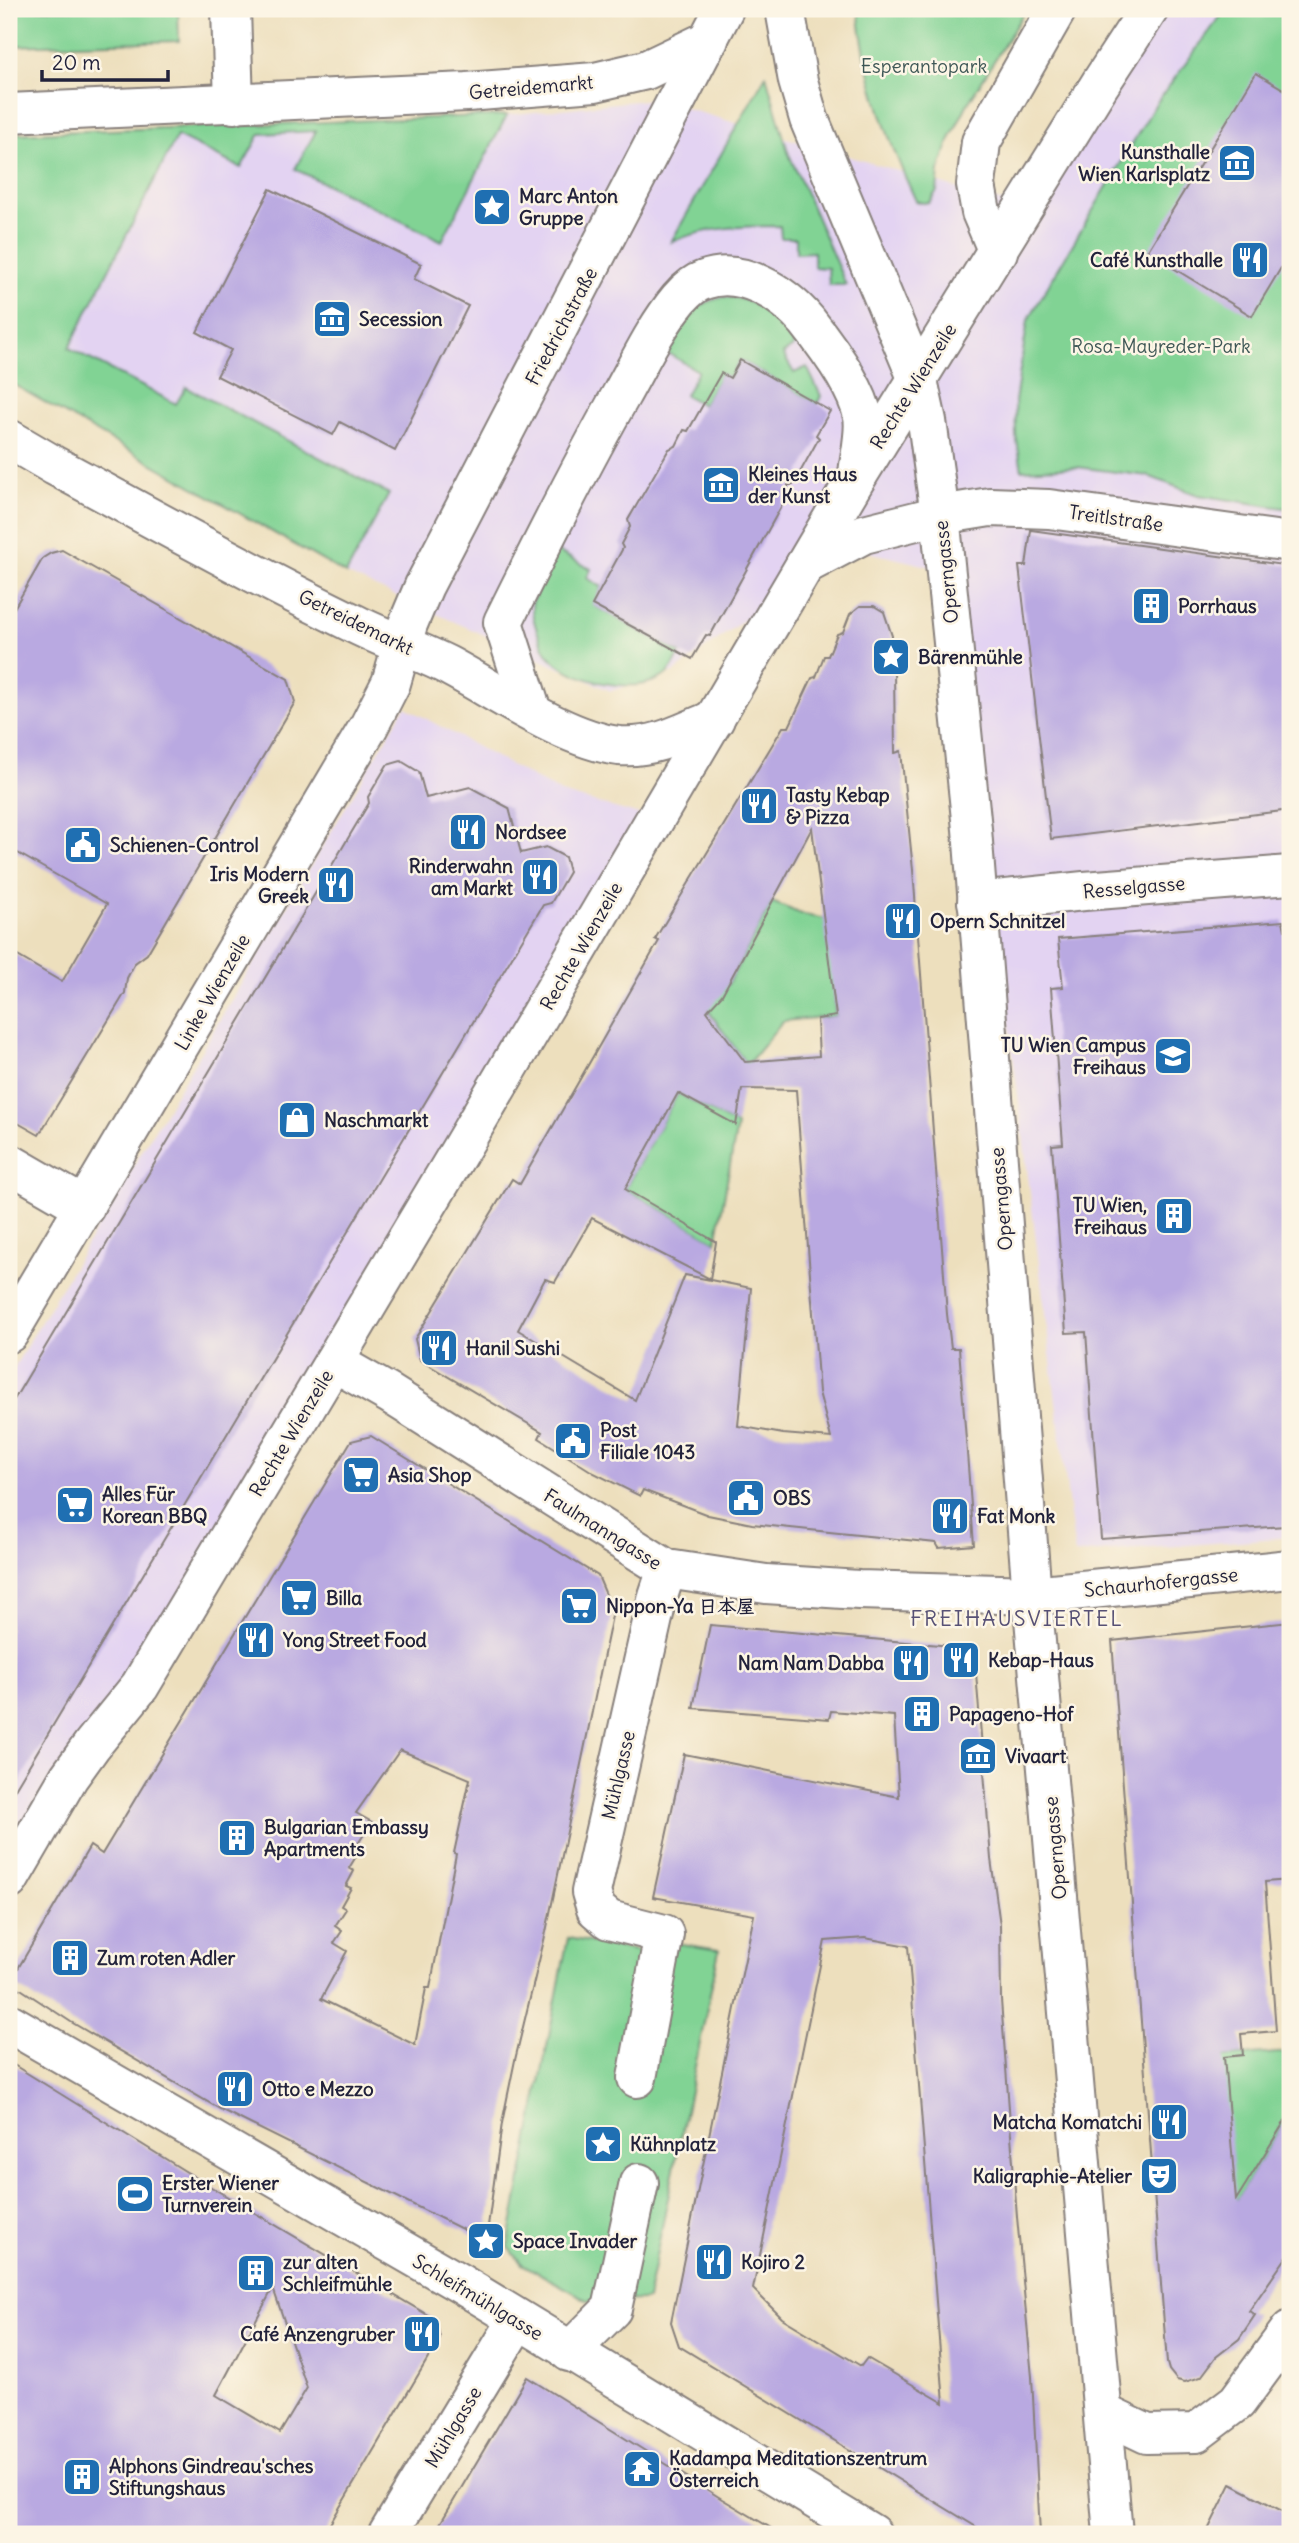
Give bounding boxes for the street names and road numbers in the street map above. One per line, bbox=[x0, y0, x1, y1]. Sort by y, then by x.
street label: Getreidemarkt bbox=[468, 70, 594, 104]
street label: Friedrichstraße bbox=[520, 263, 602, 389]
street label: Rechte Wienzeile bbox=[865, 319, 961, 453]
street label: Treitlstraße bbox=[1067, 500, 1165, 536]
street label: Operngasse bbox=[929, 519, 963, 625]
street label: Getreidemarkt bbox=[295, 584, 417, 660]
street label: Resselgasse bbox=[1082, 871, 1186, 903]
street label: Rechte Wienzeile bbox=[535, 878, 627, 1014]
street label: Linke Wienzeile bbox=[169, 930, 255, 1054]
street label: Operngasse bbox=[985, 1146, 1017, 1252]
street label: Rechte Wienzeile bbox=[244, 1365, 338, 1501]
street label: Faulmanngasse bbox=[540, 1483, 666, 1575]
street label: Schaurhofergasse bbox=[1083, 1562, 1239, 1602]
street label: Mühlgasse bbox=[596, 1728, 640, 1822]
street label: Operngasse bbox=[1039, 1795, 1071, 1901]
street label: Schleifmühlgasse bbox=[408, 2249, 548, 2345]
street label: Mühlgasse bbox=[419, 2382, 487, 2472]

